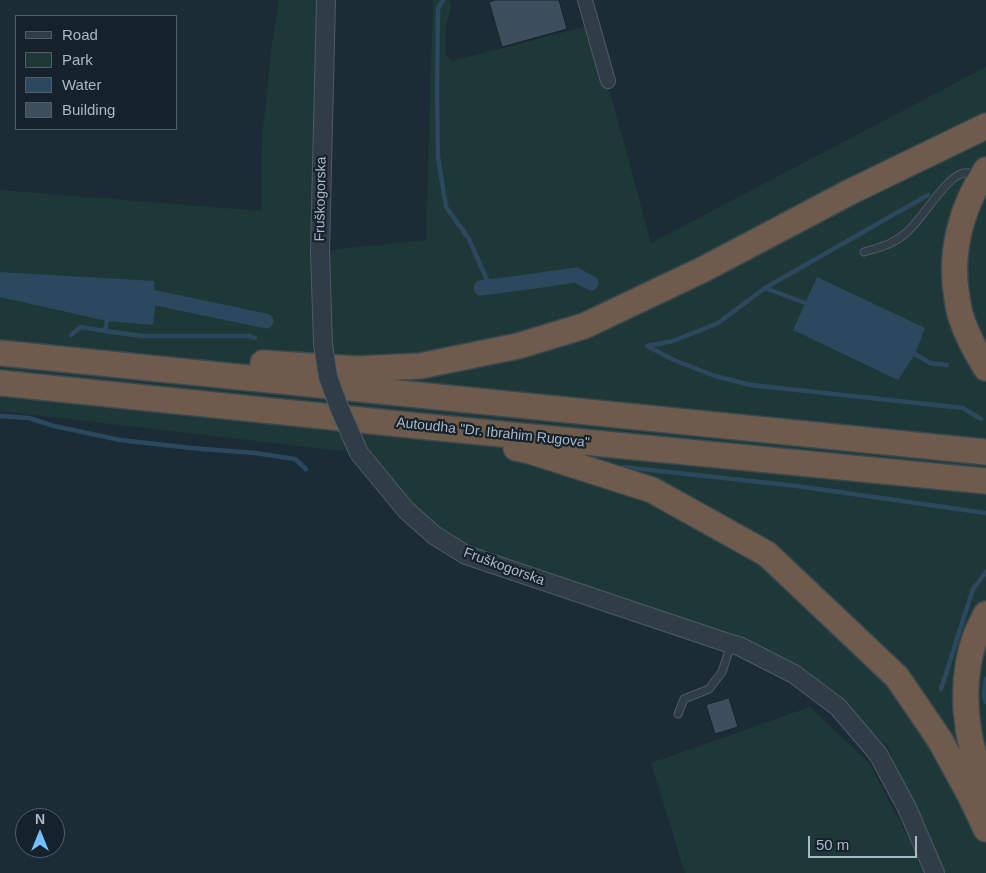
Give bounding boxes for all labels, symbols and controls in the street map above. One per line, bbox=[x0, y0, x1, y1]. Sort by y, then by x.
legend bbox=[15, 15, 178, 130]
text: Road bbox=[62, 26, 98, 43]
text: Park bbox=[62, 51, 93, 68]
text: Water bbox=[62, 76, 101, 93]
text: Building bbox=[62, 101, 115, 118]
street label: Fruškogorska bbox=[312, 156, 330, 242]
street label: Autoudha "Dr. Ibrahim Rugova" bbox=[395, 414, 591, 452]
street label: Fruškogorska bbox=[461, 545, 547, 589]
north arrow bbox=[15, 808, 65, 858]
text: N bbox=[35, 811, 45, 827]
scale bar bbox=[811, 826, 920, 858]
text: 50 m bbox=[816, 836, 849, 853]

